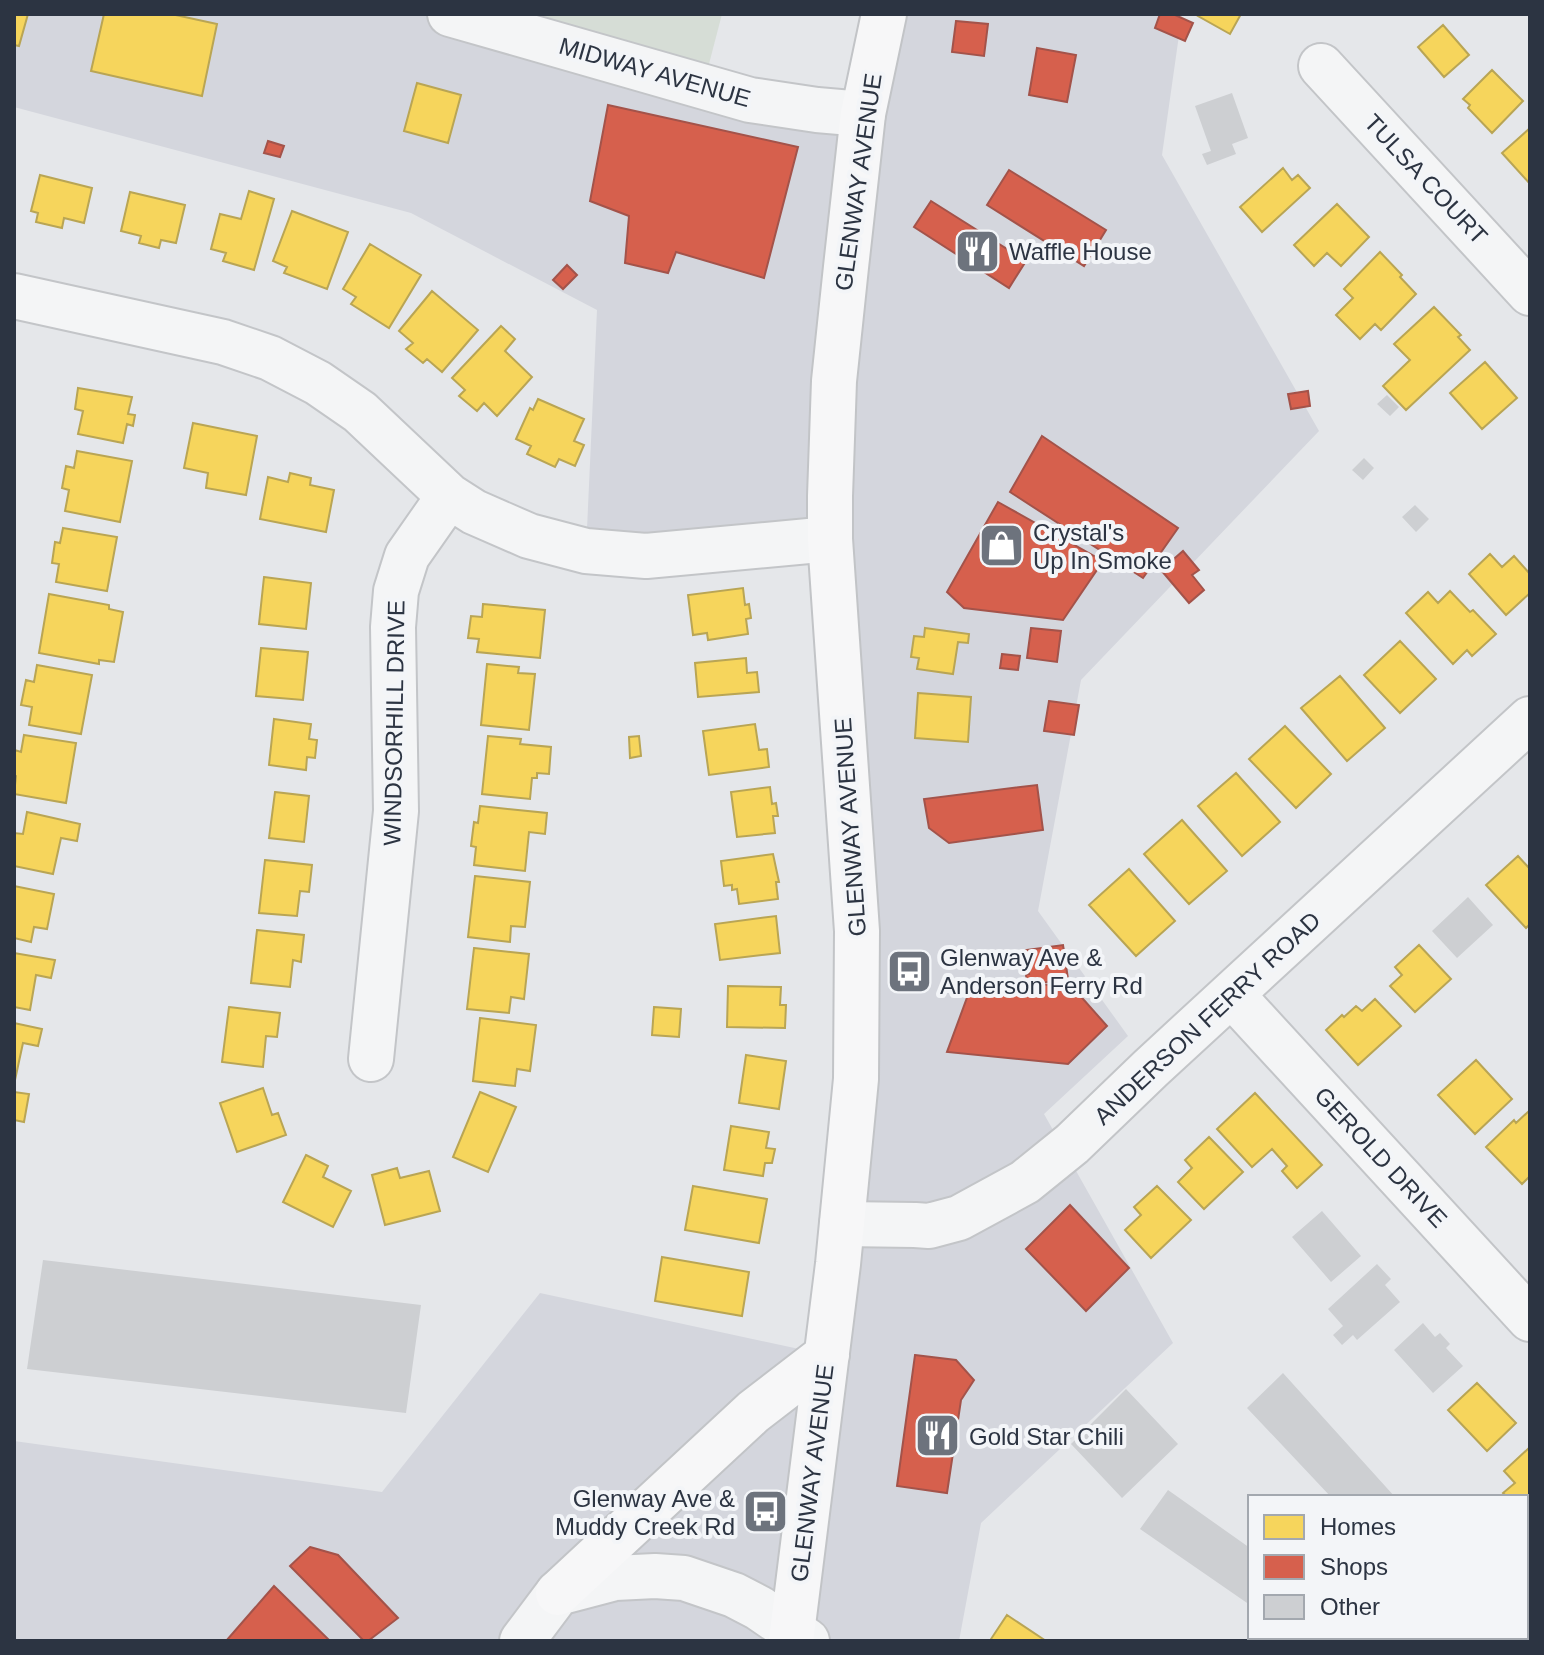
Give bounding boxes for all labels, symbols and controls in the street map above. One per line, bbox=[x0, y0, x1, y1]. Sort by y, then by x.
street label: MIDWAY AVENUE bbox=[556, 32, 754, 112]
street label: GLENWAY AVENUE bbox=[829, 72, 887, 292]
street label: TULSA COURT bbox=[1359, 109, 1493, 250]
restaurant icon: Waffle House bbox=[954, 227, 1002, 275]
place label: Waffle House bbox=[1009, 238, 1152, 265]
place label: Crystal's Up In Smoke bbox=[1033, 519, 1172, 574]
shop icon: Crystal's Up In Smoke bbox=[978, 522, 1026, 570]
street label: WINDSORHILL DRIVE bbox=[378, 600, 410, 846]
street label: GLENWAY AVENUE bbox=[829, 717, 871, 937]
street label: ANDERSON FERRY ROAD bbox=[1088, 906, 1326, 1130]
place label: Glenway Ave & Anderson Ferry Rd bbox=[940, 944, 1143, 999]
bus stop icon: Glenway Ave & Anderson Ferry Rd bbox=[885, 947, 933, 995]
street label: GEROLD DRIVE bbox=[1309, 1081, 1453, 1233]
street label: GLENWAY AVENUE bbox=[785, 1363, 839, 1583]
restaurant icon: Gold Star Chili bbox=[914, 1412, 962, 1460]
place label: Gold Star Chili bbox=[969, 1423, 1124, 1450]
place label: Glenway Ave & Muddy Creek Rd bbox=[555, 1485, 735, 1540]
bus stop icon: Glenway Ave & Muddy Creek Rd bbox=[742, 1488, 790, 1536]
legend bbox=[1248, 1495, 1528, 1639]
text: Homes bbox=[1320, 1513, 1396, 1540]
text: Shops bbox=[1320, 1553, 1388, 1580]
text: Other bbox=[1320, 1593, 1380, 1620]

